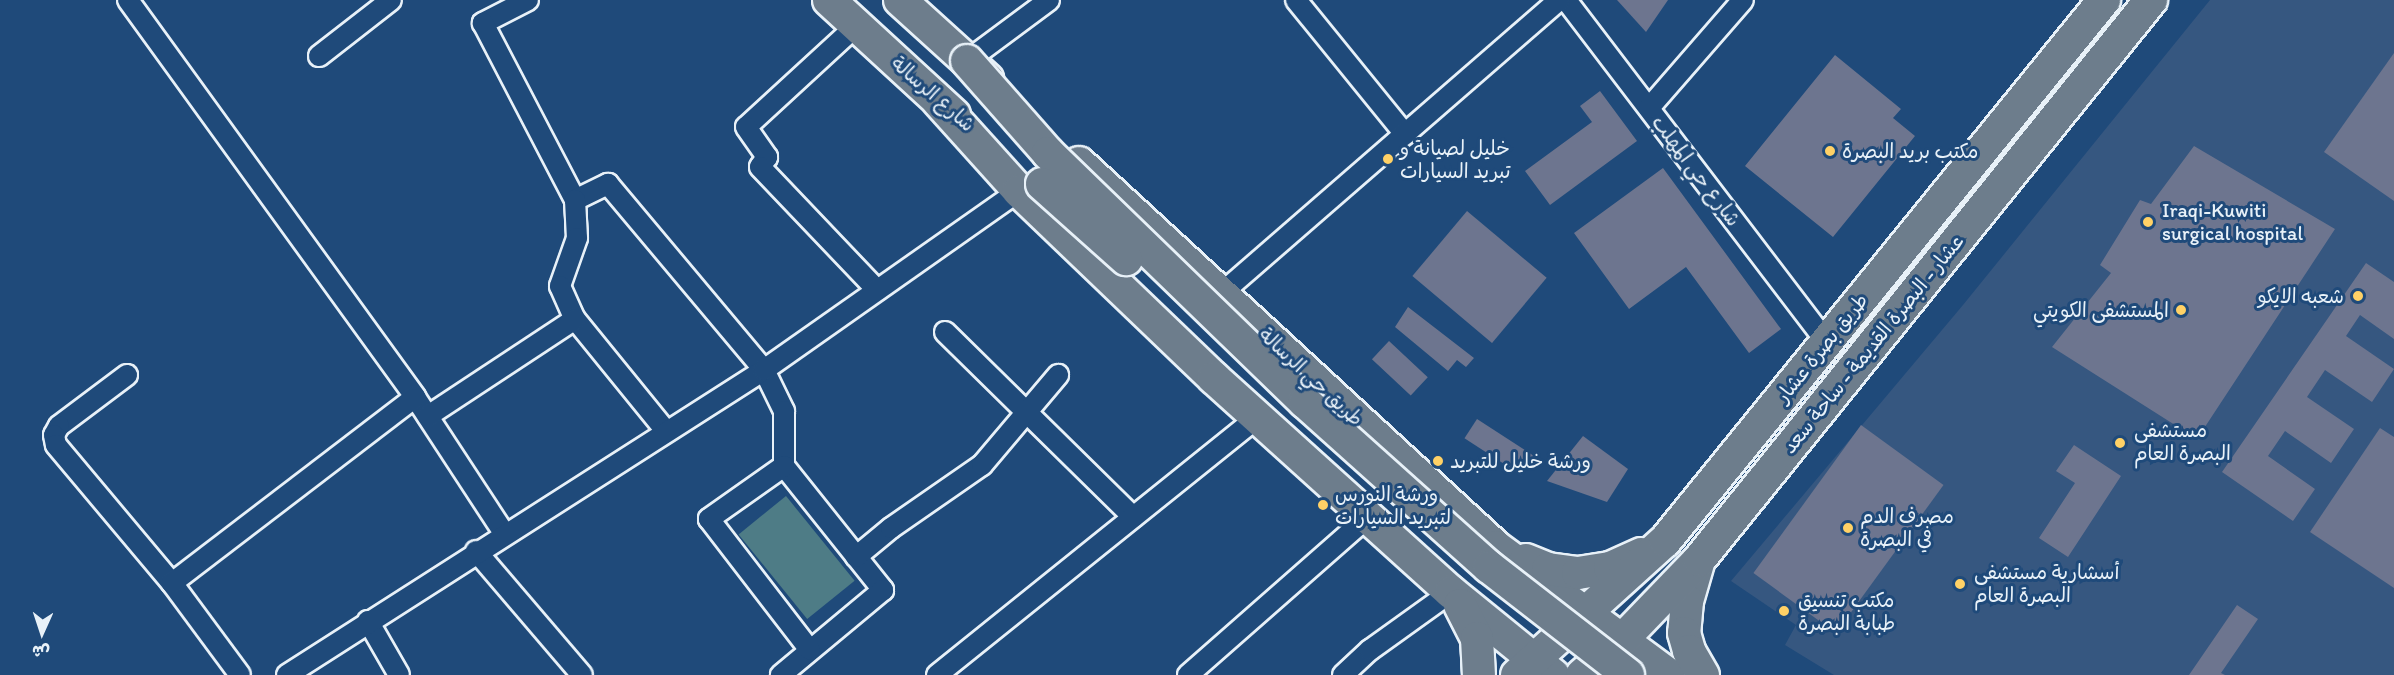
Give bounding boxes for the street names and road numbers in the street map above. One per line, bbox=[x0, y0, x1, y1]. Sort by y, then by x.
street label: شارع الرسالة bbox=[886, 51, 980, 137]
street label: شارع حي المهلب bbox=[1647, 111, 1745, 231]
street label: عشار - البصرة القديمة - ساحة سعد bbox=[1777, 229, 1969, 459]
street label: طريق بصرة عشار bbox=[1771, 289, 1873, 407]
street label: طريق حي الرسالة bbox=[1254, 323, 1368, 431]

